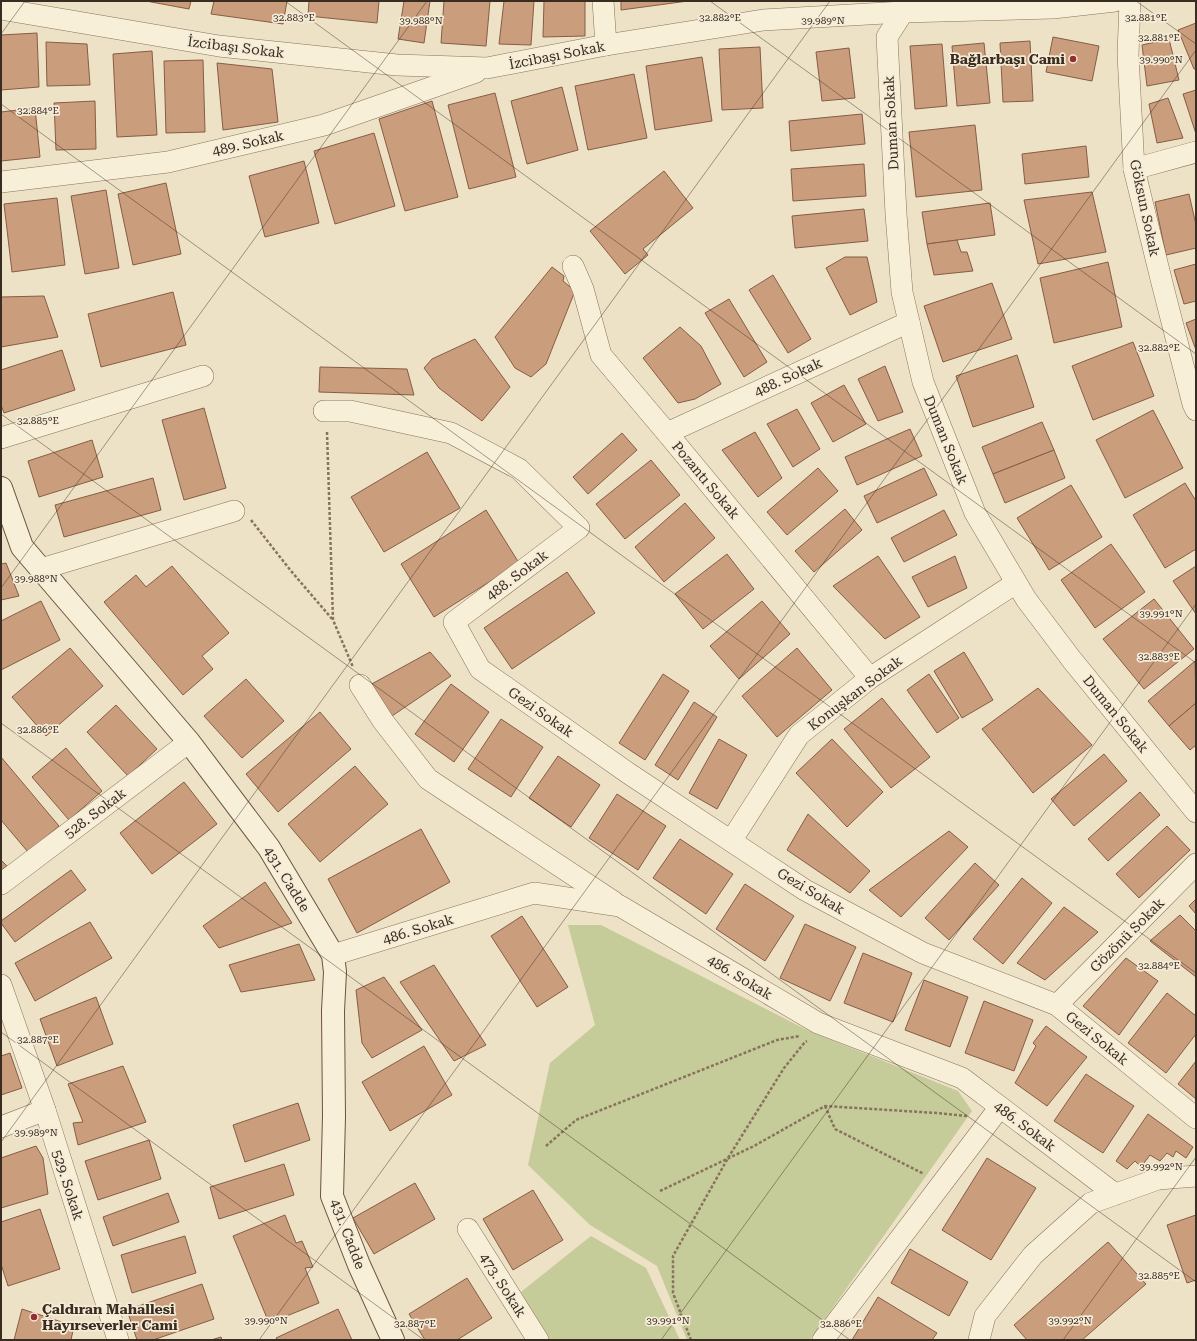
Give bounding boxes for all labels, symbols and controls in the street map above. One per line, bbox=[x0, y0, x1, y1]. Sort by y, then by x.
text: 32.883°E bbox=[273, 12, 315, 23]
text: 32.882°E bbox=[699, 12, 741, 23]
text: 32.881°E bbox=[1125, 12, 1167, 23]
text: 39.988°N bbox=[399, 15, 443, 26]
text: 39.989°N bbox=[801, 15, 845, 26]
text: 32.881°E bbox=[1138, 32, 1180, 43]
street label: İzcibaşı Sokak bbox=[187, 33, 286, 61]
street label: İzcibaşı Sokak bbox=[508, 38, 607, 72]
place label: Bağlarbaşı Cami bbox=[950, 51, 1065, 67]
marker: Bağlarbaşı Cami bbox=[1068, 54, 1078, 64]
text: 39.990°N bbox=[1139, 54, 1183, 65]
street label: Duman Sokak bbox=[881, 75, 901, 171]
text: 32.884°E bbox=[17, 105, 59, 116]
street label: 489. Sokak bbox=[211, 127, 285, 159]
street label: Göksun Sokak bbox=[1127, 158, 1163, 258]
text: 32.882°E bbox=[1138, 342, 1180, 353]
street label: 488. Sokak bbox=[752, 354, 825, 400]
street label: Duman Sokak bbox=[921, 393, 971, 487]
text: 32.885°E bbox=[17, 415, 59, 426]
street label: Pozantı Sokak bbox=[669, 438, 743, 522]
street label: 488. Sokak bbox=[483, 547, 551, 603]
text: 39.988°N bbox=[14, 573, 58, 584]
text: 39.991°N bbox=[1139, 608, 1183, 619]
text: 32.883°E bbox=[1138, 651, 1180, 662]
street label: Konuşkan Sokak bbox=[805, 652, 905, 734]
street label: Duman Sokak bbox=[1080, 672, 1152, 756]
street label: Gezi Sokak bbox=[505, 684, 577, 740]
text: 32.886°E bbox=[17, 724, 59, 735]
street label: 528. Sokak bbox=[61, 785, 129, 841]
street label: 431. Cadde bbox=[261, 843, 313, 915]
street label: Gezi Sokak bbox=[774, 865, 848, 917]
street label: Gözönü Sokak bbox=[1087, 894, 1168, 975]
street label: 486. Sokak bbox=[381, 911, 455, 947]
street label: 486. Sokak bbox=[705, 951, 776, 1003]
text: 32.884°E bbox=[1138, 960, 1180, 971]
street label: Gezi Sokak bbox=[1063, 1008, 1132, 1068]
text: 32.887°E bbox=[17, 1034, 59, 1045]
street label: 486. Sokak bbox=[991, 1098, 1059, 1154]
text: 39.989°N bbox=[14, 1127, 58, 1138]
street label: 529. Sokak bbox=[49, 1148, 87, 1222]
text: 39.992°N bbox=[1139, 1161, 1183, 1172]
street label: 431. Cadde bbox=[327, 1197, 369, 1272]
street label: 473. Sokak bbox=[476, 1250, 530, 1320]
text: 32.885°E bbox=[1138, 1270, 1180, 1281]
place label: Çaldıran Mahallesi Hayırseverler Cami bbox=[42, 1301, 178, 1333]
marker: Çaldıran Mahallesi Hayırseverler Cami bbox=[29, 1312, 39, 1322]
text: 39.990°N bbox=[244, 1315, 288, 1326]
text: 39.991°N bbox=[646, 1315, 690, 1326]
text: 39.992°N bbox=[1048, 1315, 1092, 1326]
text: 32.887°E bbox=[394, 1318, 436, 1329]
text: 32.886°E bbox=[820, 1318, 862, 1329]

